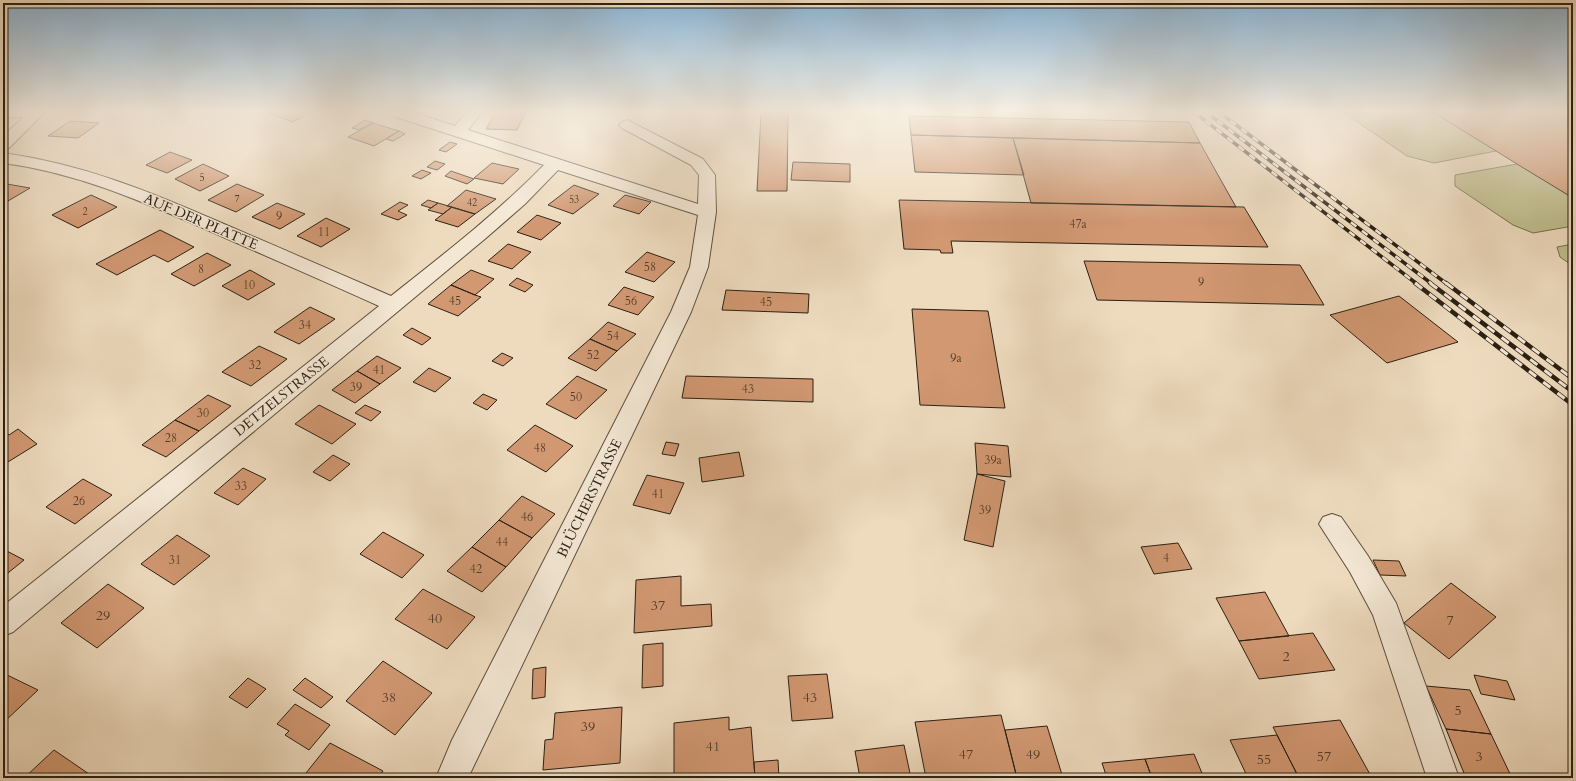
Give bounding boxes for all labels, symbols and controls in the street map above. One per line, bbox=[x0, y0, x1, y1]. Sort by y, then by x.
house number: 5 bbox=[199, 171, 205, 185]
street label: AUF DER PLATTE bbox=[141, 189, 261, 254]
house number: 7 bbox=[234, 192, 240, 206]
house number: 53 bbox=[569, 193, 579, 207]
house number: 42 bbox=[467, 196, 477, 210]
house number: 2 bbox=[82, 205, 88, 219]
house number: 9 bbox=[276, 208, 282, 224]
house number: 47a bbox=[1069, 216, 1088, 232]
house number: 11 bbox=[318, 224, 330, 240]
house number: 58 bbox=[644, 259, 656, 275]
house number: 8 bbox=[198, 261, 204, 277]
house number: 9 bbox=[1198, 274, 1204, 290]
house number: 10 bbox=[243, 277, 255, 293]
house number: 45 bbox=[449, 293, 461, 309]
house number: 56 bbox=[625, 293, 637, 309]
house number: 45 bbox=[760, 294, 772, 310]
house number: 34 bbox=[299, 317, 311, 333]
house number: 54 bbox=[607, 328, 619, 344]
house number: 52 bbox=[587, 347, 599, 363]
house number: 9a bbox=[950, 350, 962, 366]
street label: DETZELSTRASSE bbox=[230, 352, 333, 441]
house number: 32 bbox=[249, 357, 261, 373]
house number: 41 bbox=[373, 362, 385, 378]
house number: 39 bbox=[350, 379, 362, 395]
house number: 43 bbox=[742, 381, 754, 397]
house number: 50 bbox=[570, 389, 582, 405]
house number: 30 bbox=[197, 405, 209, 421]
house number: 28 bbox=[165, 430, 177, 446]
street label: BLÜCHERSTRASSE bbox=[552, 435, 627, 561]
house number: 48 bbox=[534, 440, 546, 456]
house number: 39a bbox=[984, 452, 1003, 468]
house number: 33 bbox=[235, 478, 247, 494]
house number: 41 bbox=[652, 486, 664, 502]
house number: 26 bbox=[73, 493, 85, 509]
house number: 39 bbox=[979, 502, 991, 518]
house number: 46 bbox=[521, 509, 533, 525]
house number: 44 bbox=[496, 534, 508, 550]
house number: 4 bbox=[1163, 550, 1169, 566]
house number: 31 bbox=[169, 552, 181, 568]
house number: 42 bbox=[470, 561, 482, 577]
house number: 37 bbox=[651, 596, 665, 615]
house number: 29 bbox=[96, 606, 110, 625]
house number: 40 bbox=[428, 609, 442, 628]
house number: 7 bbox=[1446, 611, 1454, 630]
house number: 2 bbox=[1282, 647, 1290, 666]
house number: 38 bbox=[382, 688, 396, 707]
house number: 43 bbox=[803, 688, 817, 707]
house number: 5 bbox=[1454, 701, 1462, 720]
house number: 39 bbox=[581, 717, 595, 736]
house number: 41 bbox=[706, 737, 720, 756]
house number: 47 bbox=[959, 745, 973, 764]
house number: 49 bbox=[1026, 745, 1040, 764]
house number: 57 bbox=[1317, 747, 1331, 766]
house number: 3 bbox=[1475, 747, 1483, 766]
house number: 55 bbox=[1257, 750, 1271, 769]

